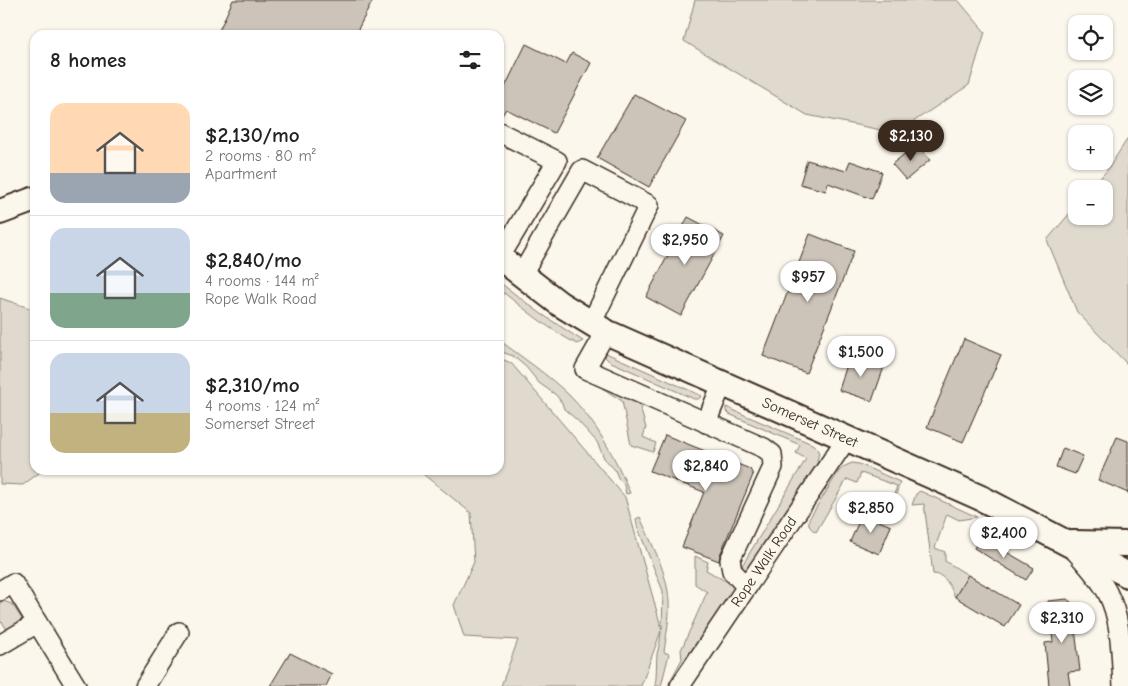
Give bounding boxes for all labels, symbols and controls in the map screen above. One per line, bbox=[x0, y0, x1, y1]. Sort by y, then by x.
map controls bbox=[1068, 15, 1113, 225]
button: locate bbox=[1068, 15, 1113, 60]
icon: filters bbox=[456, 46, 484, 74]
text: 8 homes bbox=[50, 48, 126, 72]
button: layers bbox=[1068, 70, 1113, 115]
pin: $2,130 bbox=[870, 120, 952, 162]
icon: home bbox=[90, 123, 150, 183]
text: $2,130/mo bbox=[205, 123, 300, 147]
button: + bbox=[1068, 125, 1113, 170]
text: $2,130 bbox=[889, 127, 933, 145]
text: 2 rooms · 80 m² bbox=[205, 147, 316, 165]
text: Apartment bbox=[205, 165, 277, 183]
button: − bbox=[1068, 180, 1113, 225]
pin: $2,950 bbox=[644, 224, 726, 266]
text: $2,950 bbox=[662, 231, 708, 249]
icon: home bbox=[90, 248, 150, 308]
text: $2,840/mo bbox=[205, 248, 302, 272]
pin: $957 bbox=[778, 260, 838, 303]
text: $957 bbox=[791, 268, 825, 286]
text: 4 rooms · 144 m² bbox=[205, 272, 319, 290]
text: Rope Walk Road bbox=[205, 290, 317, 308]
pin: $1,500 bbox=[820, 336, 902, 378]
text: $1,500 bbox=[838, 343, 884, 361]
icon: home bbox=[90, 373, 150, 433]
text: $2,310/mo bbox=[205, 373, 300, 397]
street label: Somerset Street bbox=[759, 393, 861, 452]
text: 4 rooms · 124 m² bbox=[205, 397, 319, 415]
text: Somerset Street bbox=[205, 415, 315, 433]
pin: $2,840 bbox=[665, 450, 747, 492]
text: $2,840 bbox=[683, 457, 729, 475]
pin: $2,850 bbox=[830, 492, 912, 534]
text: $2,850 bbox=[848, 499, 894, 517]
street label: Rope Walk Road bbox=[727, 513, 801, 610]
pin: $2,400 bbox=[963, 516, 1045, 559]
text: $2,400 bbox=[981, 524, 1027, 542]
pin: $2,310 bbox=[1021, 602, 1103, 644]
text: $2,310 bbox=[1040, 609, 1084, 627]

